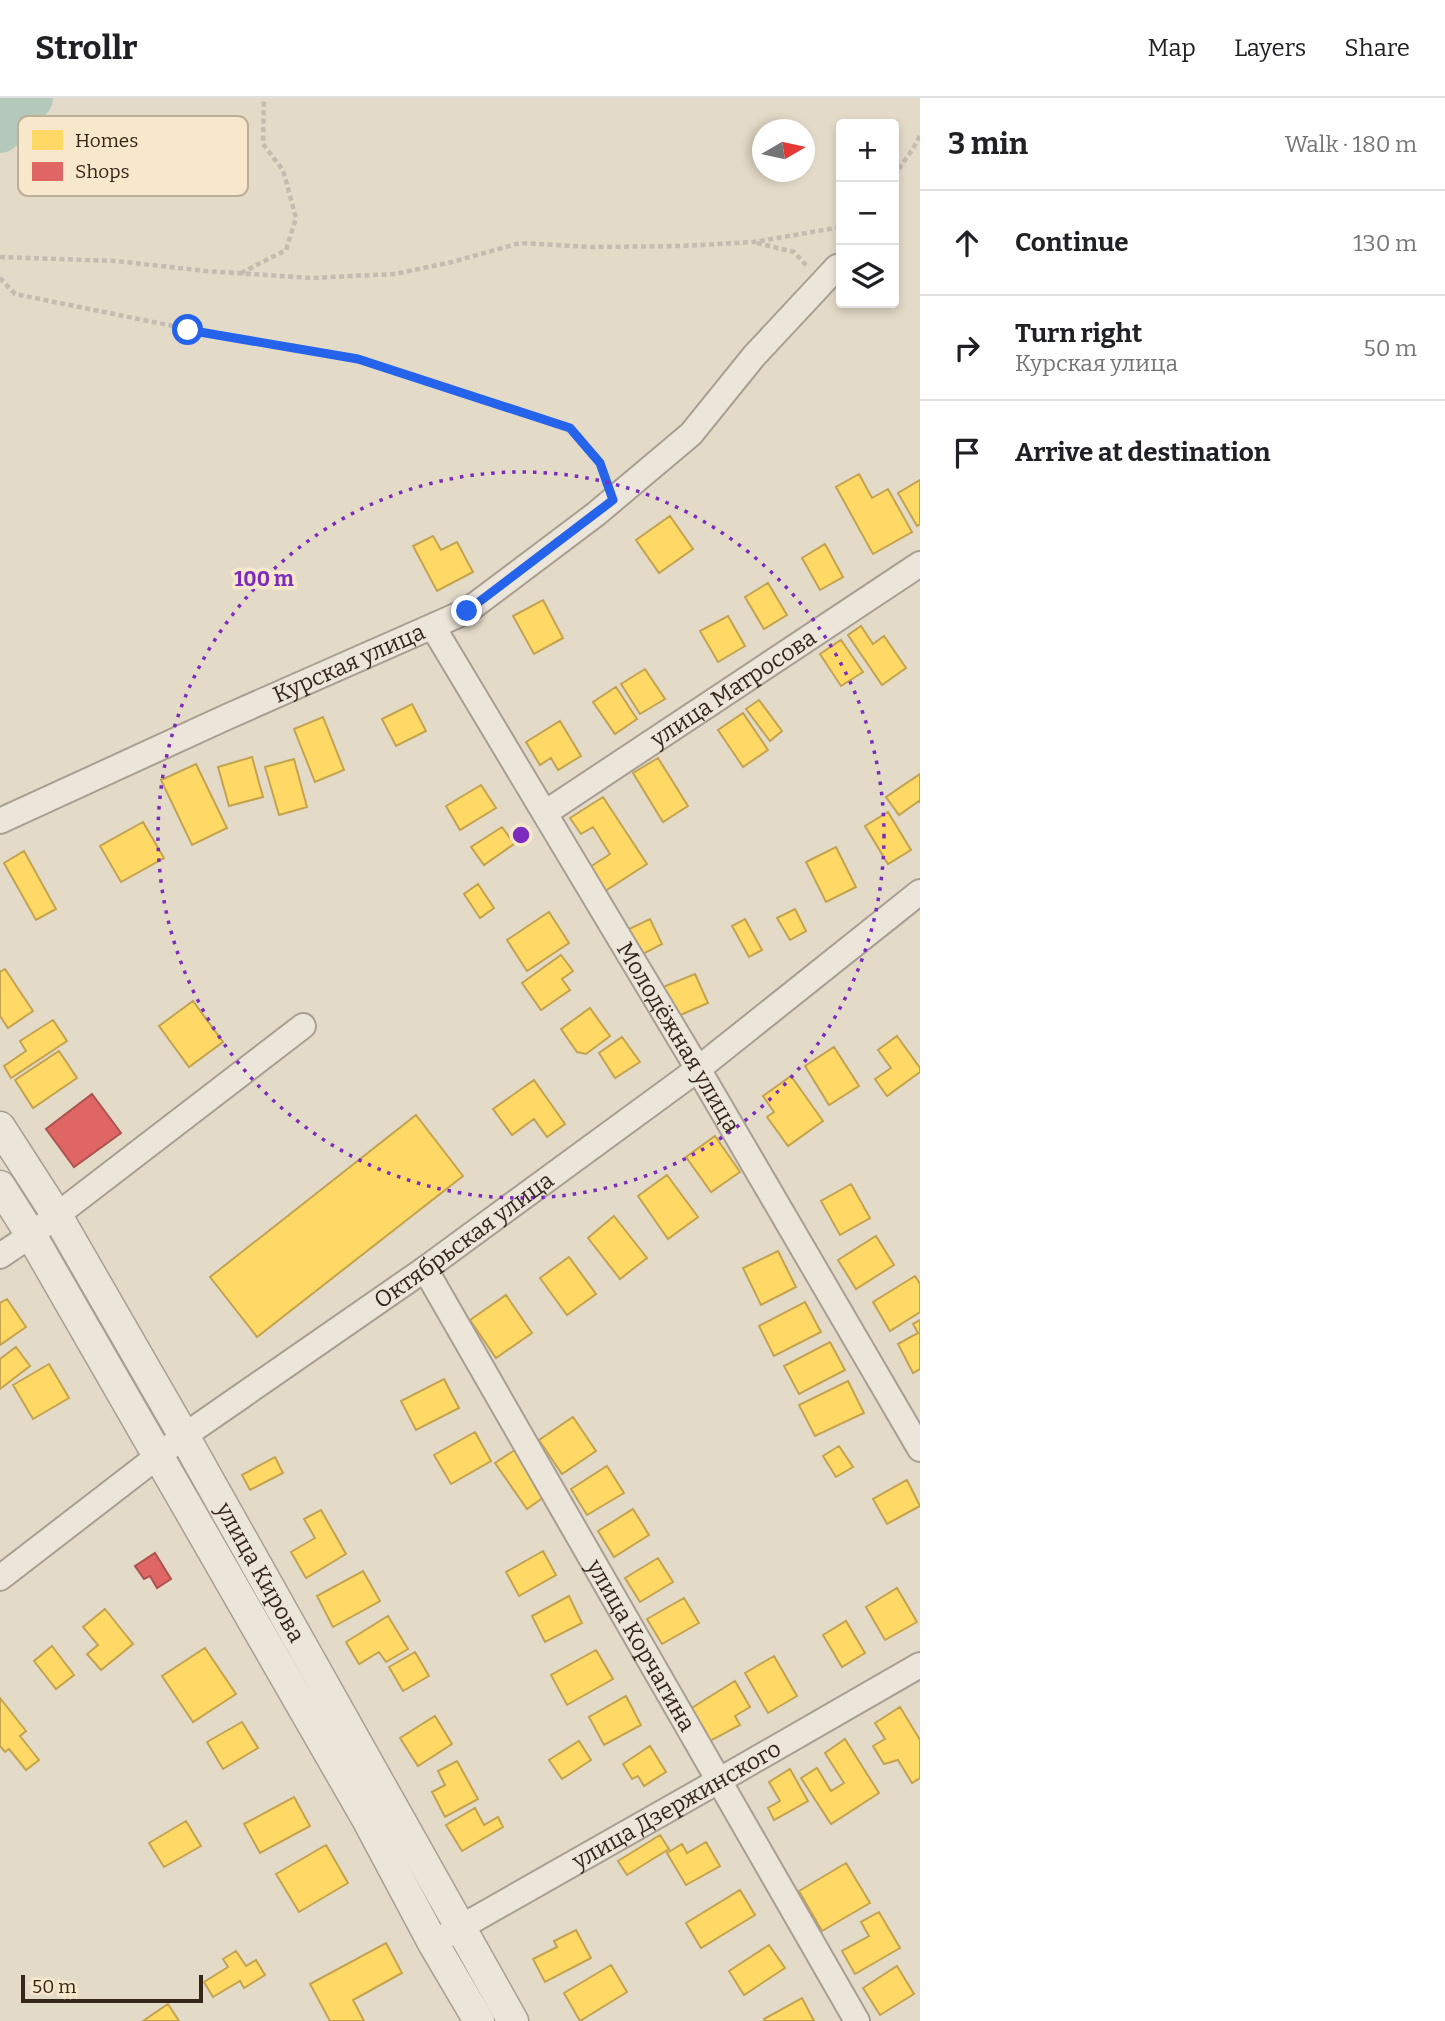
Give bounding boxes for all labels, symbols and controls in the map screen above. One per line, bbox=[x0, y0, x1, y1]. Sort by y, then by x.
text: Strollr bbox=[35, 28, 138, 68]
text: Map bbox=[1148, 34, 1196, 62]
text: Layers bbox=[1234, 34, 1306, 62]
text: Share bbox=[1344, 34, 1410, 62]
legend bbox=[18, 116, 248, 196]
north arrow bbox=[752, 119, 815, 182]
map controls bbox=[836, 119, 899, 308]
button: + bbox=[836, 119, 899, 182]
text: 3 min bbox=[948, 126, 1028, 162]
text: Homes bbox=[75, 129, 138, 152]
text: Walk · 180 m bbox=[1285, 130, 1417, 158]
text: Shops bbox=[75, 160, 130, 183]
button: − bbox=[836, 182, 899, 245]
icon: ahead bbox=[948, 224, 986, 262]
text: Continue bbox=[1015, 227, 1129, 258]
text: 130 m bbox=[1353, 229, 1417, 257]
button: layers bbox=[836, 245, 899, 308]
route start bbox=[172, 314, 203, 345]
text: Turn right bbox=[1015, 318, 1142, 349]
icon: right bbox=[948, 329, 986, 367]
text: 50 m bbox=[1363, 334, 1417, 362]
text: Курская улица bbox=[1015, 349, 1178, 377]
icon: arrive bbox=[948, 434, 986, 472]
text: Arrive at destination bbox=[1015, 437, 1270, 468]
text: 100 m bbox=[234, 566, 294, 592]
route end bbox=[451, 595, 482, 626]
street label: Курская улица bbox=[269, 617, 430, 709]
street label: улица Матросова bbox=[644, 623, 822, 754]
centre of rings bbox=[509, 823, 533, 847]
street label: Молодёжная улица bbox=[611, 937, 746, 1138]
street label: Октябрьская улица bbox=[369, 1165, 559, 1314]
street label: улица Кирова bbox=[210, 1496, 311, 1647]
street label: улица Корчагина bbox=[580, 1554, 702, 1737]
street label: улица Дзержинского bbox=[566, 1734, 786, 1876]
scale bar bbox=[21, 1972, 203, 2004]
text: 50 m bbox=[32, 1975, 76, 1998]

